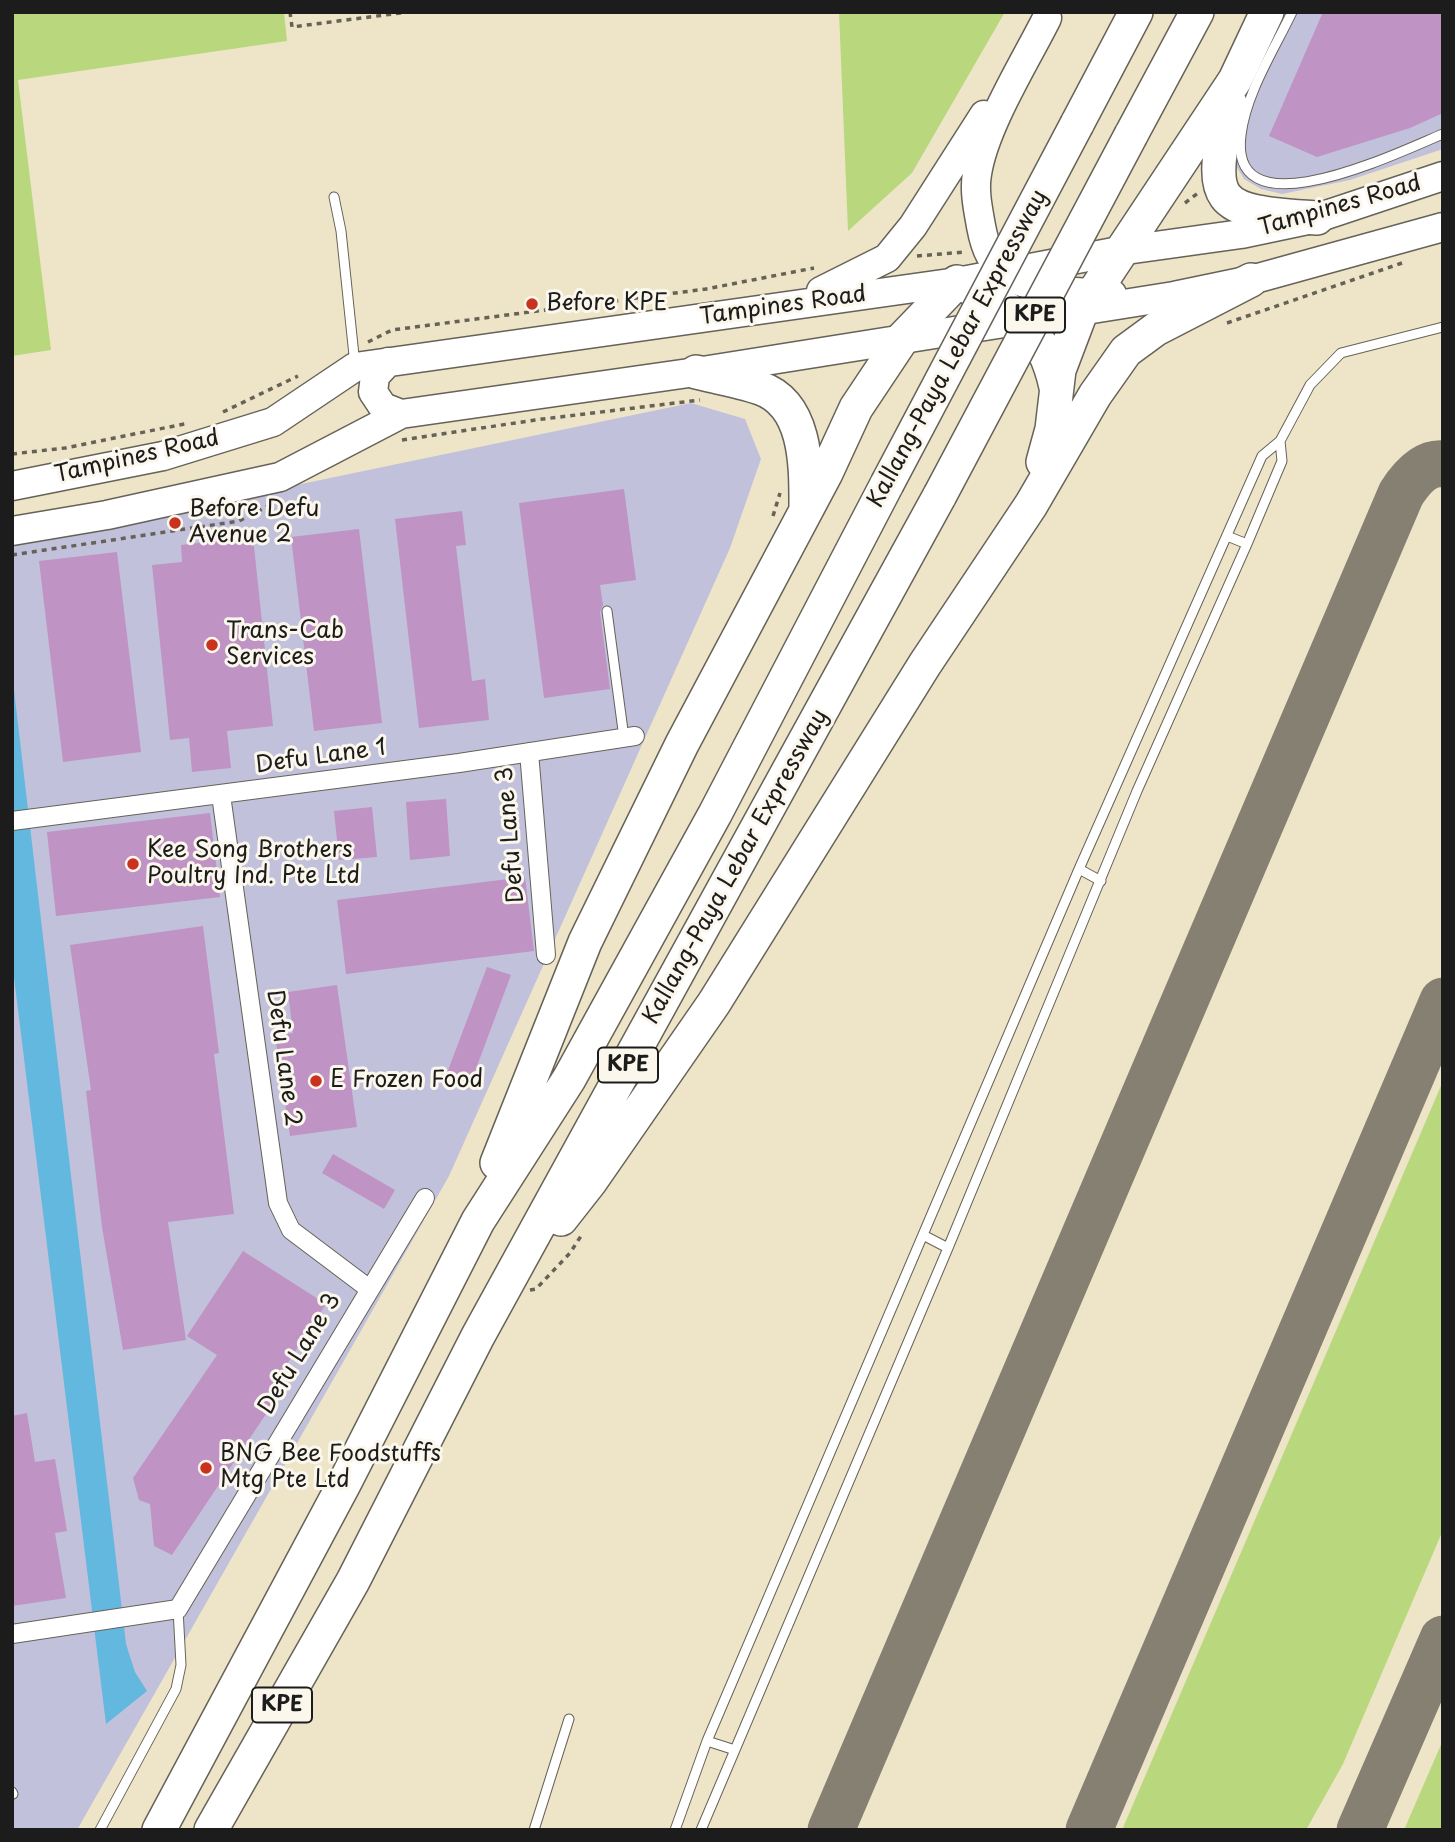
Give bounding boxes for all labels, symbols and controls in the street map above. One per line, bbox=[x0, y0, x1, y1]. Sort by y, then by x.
street label: Tampines Road bbox=[1255, 170, 1425, 242]
street label: Kallang-Paya Lebar Expressway bbox=[862, 185, 1054, 513]
street label: Tampines Road bbox=[698, 281, 868, 331]
place label: Before KPE bbox=[546, 290, 668, 318]
marker: Before KPE bbox=[524, 296, 540, 312]
road number: KPE bbox=[1005, 298, 1065, 332]
street label: Tampines Road bbox=[52, 425, 222, 489]
place label: Before Defu Avenue 2 bbox=[189, 496, 319, 550]
marker: Before Defu Avenue 2 bbox=[167, 515, 183, 531]
place label: Trans-Cab Services bbox=[226, 618, 344, 672]
marker: Trans-Cab Services bbox=[204, 637, 220, 653]
street label: Kallang-Paya Lebar Expressway bbox=[638, 705, 834, 1029]
street label: Defu Lane 1 bbox=[254, 734, 388, 780]
street label: Defu Lane 3 bbox=[491, 766, 531, 904]
place label: Kee Song Brothers Poultry Ind. Pte Ltd bbox=[147, 837, 360, 891]
marker: Kee Song Brothers Poultry Ind. Pte Ltd bbox=[125, 856, 141, 872]
street label: Defu Lane 2 bbox=[260, 988, 306, 1128]
road number: KPE bbox=[598, 1048, 658, 1082]
place label: E Frozen Food bbox=[330, 1067, 483, 1095]
marker: E Frozen Food bbox=[308, 1073, 324, 1089]
street label: Defu Lane 3 bbox=[253, 1288, 347, 1420]
place label: BNG Bee Foodstuffs Mtg Pte Ltd bbox=[220, 1441, 441, 1495]
marker: BNG Bee Foodstuffs Mtg Pte Ltd bbox=[198, 1460, 214, 1476]
road number: KPE bbox=[252, 1688, 312, 1722]

